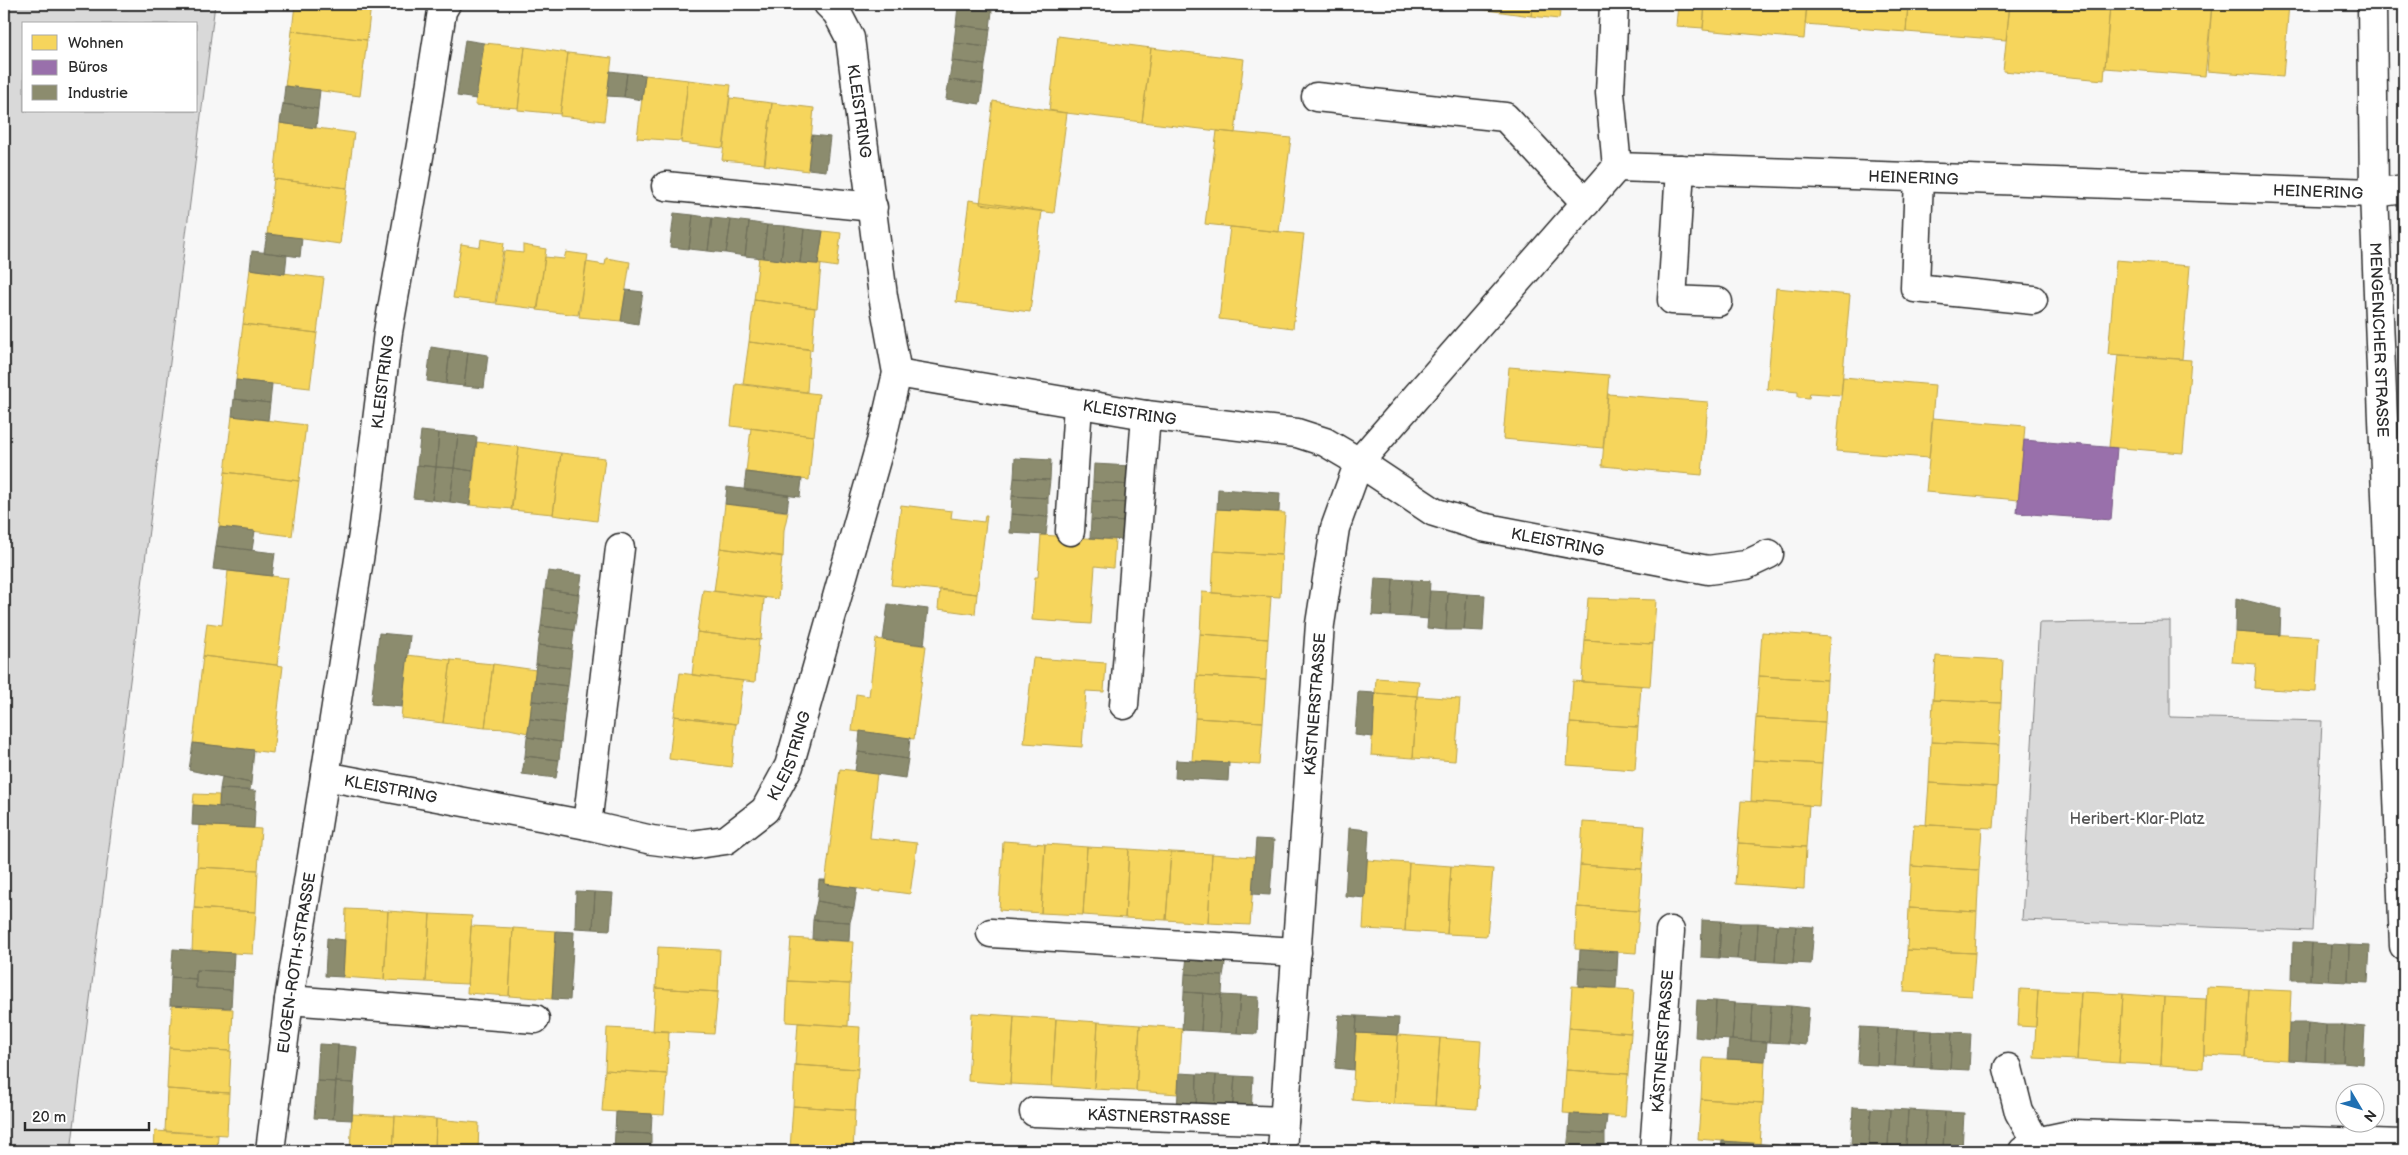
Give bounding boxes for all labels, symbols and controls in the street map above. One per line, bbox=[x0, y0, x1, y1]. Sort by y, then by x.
legend bbox=[22, 22, 198, 112]
text: Wohnen bbox=[68, 34, 123, 53]
text: Büros bbox=[68, 58, 108, 77]
street label: KLEISTRING bbox=[843, 63, 874, 159]
text: Industrie bbox=[68, 84, 128, 103]
street label: HEINERING bbox=[1868, 168, 1959, 190]
street label: HEINERING bbox=[2273, 182, 2364, 204]
street label: MENGENICHER STRASSE bbox=[2365, 242, 2392, 438]
street label: KLEISTRING bbox=[368, 334, 399, 430]
street label: KLEISTRING bbox=[1081, 397, 1177, 430]
street label: KLEISTRING bbox=[1509, 525, 1606, 561]
street label: KÄSTNERSTRASSE bbox=[1300, 632, 1330, 776]
street label: KLEISTRING bbox=[764, 709, 815, 804]
street label: KLEISTRING bbox=[342, 772, 439, 808]
park label: Heribert-Klar-Platz bbox=[2069, 810, 2205, 829]
street label: EUGEN-ROTH-STRASSE bbox=[274, 871, 320, 1055]
street label: KÄSTNERSTRASSE bbox=[1648, 969, 1678, 1113]
north arrow bbox=[2336, 1082, 2386, 1132]
scale bar bbox=[25, 1100, 149, 1132]
street label: KÄSTNERSTRASSE bbox=[1087, 1104, 1231, 1130]
text: N bbox=[2360, 1106, 2380, 1125]
text: 20 m bbox=[32, 1108, 66, 1127]

